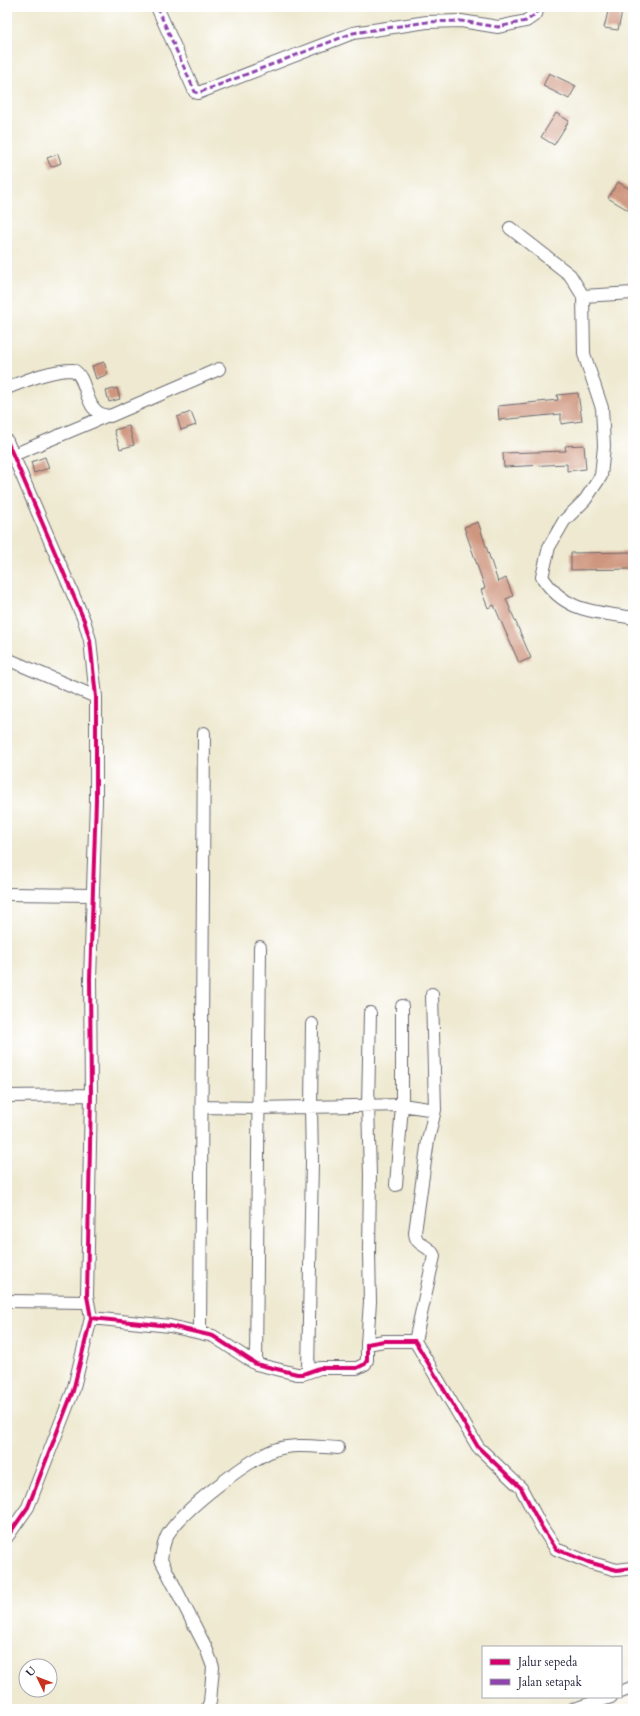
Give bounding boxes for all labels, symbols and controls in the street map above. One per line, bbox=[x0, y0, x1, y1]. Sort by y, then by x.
legend bbox=[482, 1646, 622, 1698]
text: Jalur sepeda bbox=[516, 1654, 578, 1670]
north arrow bbox=[18, 1658, 58, 1698]
text: U bbox=[23, 1663, 40, 1680]
text: Jalan setapak bbox=[516, 1674, 583, 1690]

